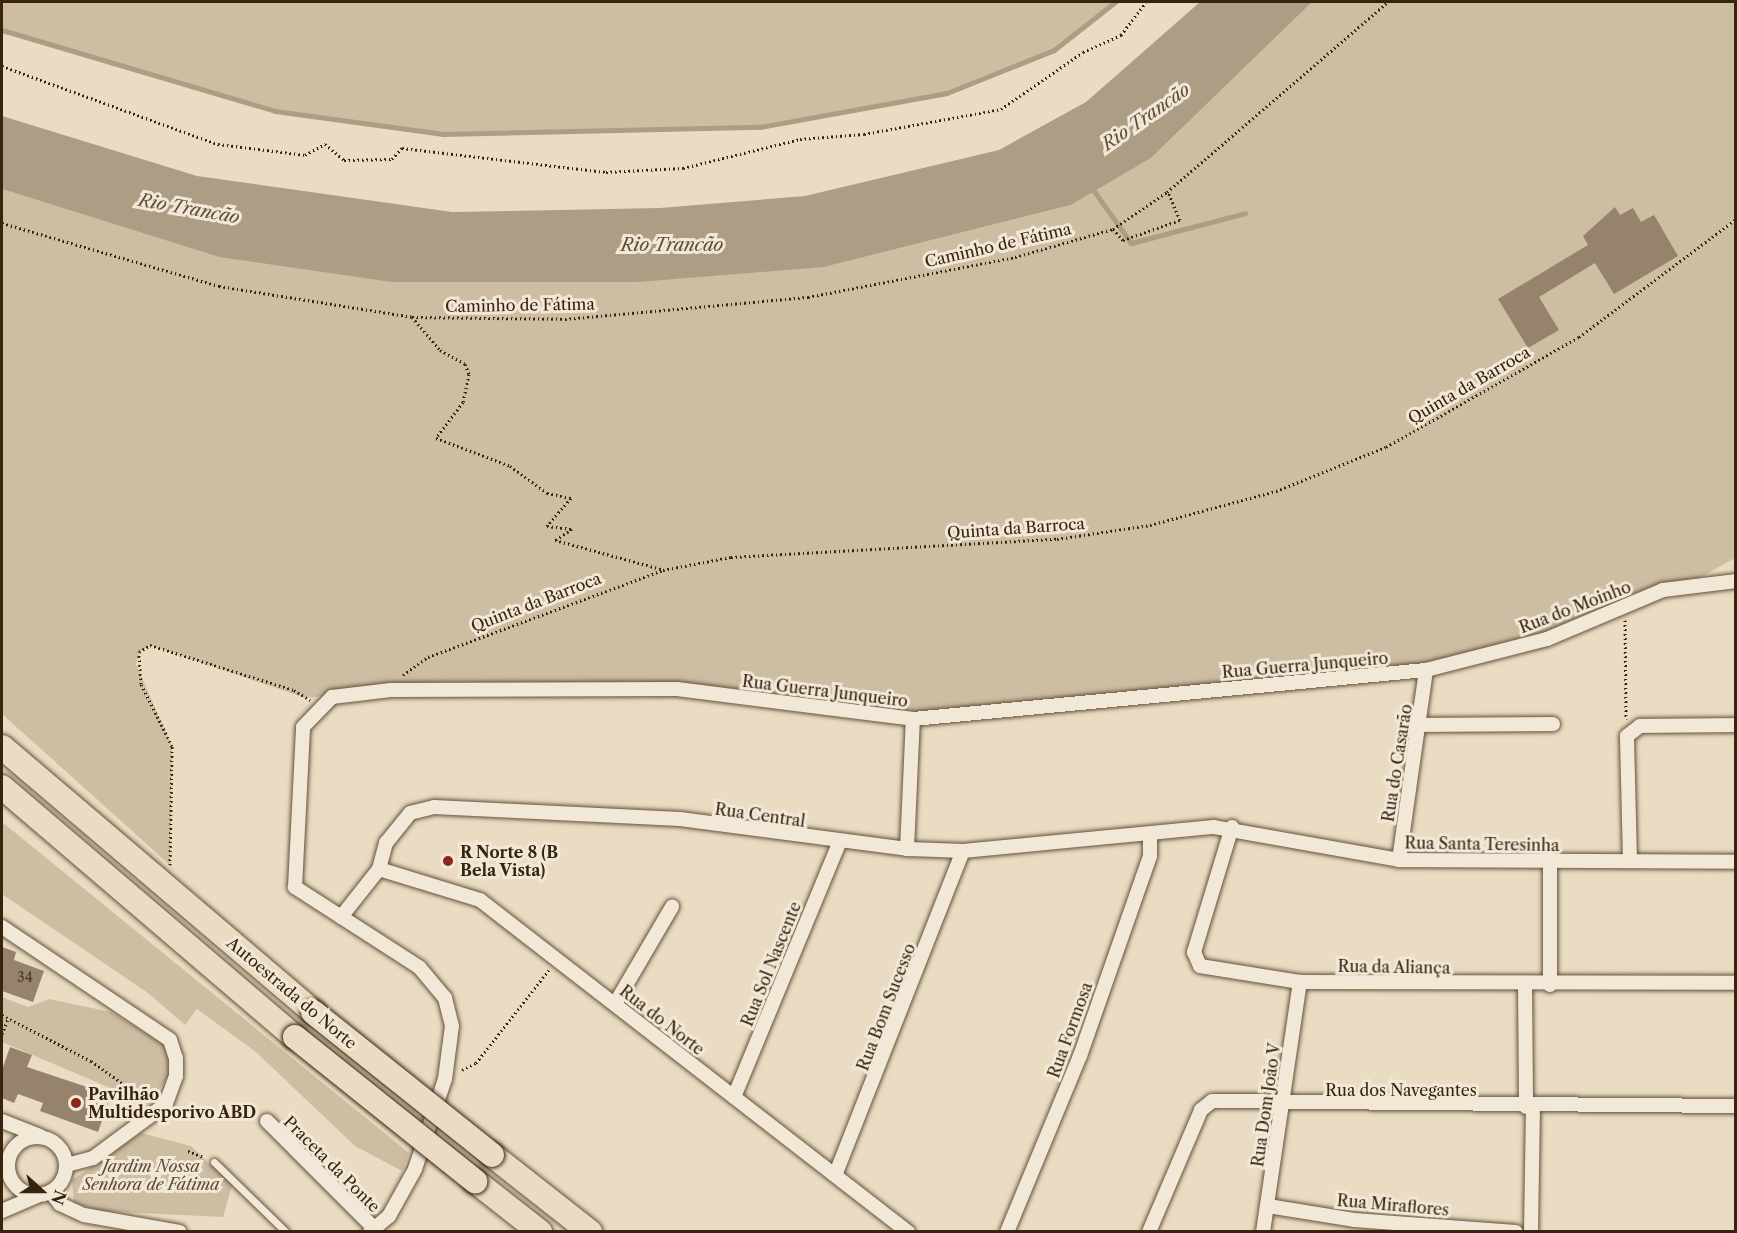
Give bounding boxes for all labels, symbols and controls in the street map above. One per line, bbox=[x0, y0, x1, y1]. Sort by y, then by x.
water label: Rio Trancão bbox=[1098, 79, 1194, 155]
water label: Rio Trancão bbox=[137, 189, 241, 229]
street label: Caminho de Fátima bbox=[923, 219, 1073, 271]
water label: Rio Trancão bbox=[621, 234, 723, 256]
street label: Caminho de Fátima bbox=[445, 294, 595, 316]
street label: Quinta da Barroca bbox=[1404, 342, 1534, 428]
street label: Quinta da Barroca bbox=[946, 514, 1086, 542]
street label: Quinta da Barroca bbox=[468, 568, 604, 636]
street label: Rua do Moinho bbox=[1516, 577, 1634, 637]
street label: Rua Guerra Junqueiro bbox=[1221, 648, 1389, 682]
street label: Rua Guerra Junqueiro bbox=[741, 671, 909, 711]
street label: Rua do Casarão bbox=[1378, 703, 1416, 823]
street label: Rua Central bbox=[714, 799, 806, 831]
street label: Rua Santa Teresinha bbox=[1404, 833, 1560, 855]
place label: R Norte 8 (B Bela Vista) bbox=[460, 842, 559, 880]
marker: R Norte 8 (B Bela Vista) bbox=[441, 854, 455, 868]
street label: Rua Sol Nascente bbox=[737, 899, 805, 1029]
street label: Autoestrada do Norte bbox=[223, 933, 361, 1053]
street label: Rua Bom Sucesso bbox=[853, 941, 919, 1073]
street label: Rua da Aliança bbox=[1337, 956, 1451, 978]
house number: 34 bbox=[17, 969, 33, 985]
street label: Rua Formosa bbox=[1044, 979, 1096, 1081]
street label: Rua do Norte bbox=[616, 981, 708, 1059]
street label: Rua Dom João V bbox=[1248, 1042, 1284, 1168]
street label: Rua dos Navegantes bbox=[1325, 1080, 1477, 1100]
place label: Pavilhão Multidesporivo ABD bbox=[88, 1084, 257, 1122]
marker: Pavilhão Multidesporivo ABD bbox=[69, 1096, 83, 1110]
street label: Praceta da Ponte bbox=[280, 1112, 384, 1216]
park label: Jardim Nossa Senhora de Fátima bbox=[82, 1156, 220, 1194]
north arrow bbox=[12, 1161, 72, 1221]
text: N bbox=[47, 1187, 71, 1208]
street label: Rua Miraflores bbox=[1336, 1191, 1450, 1219]

